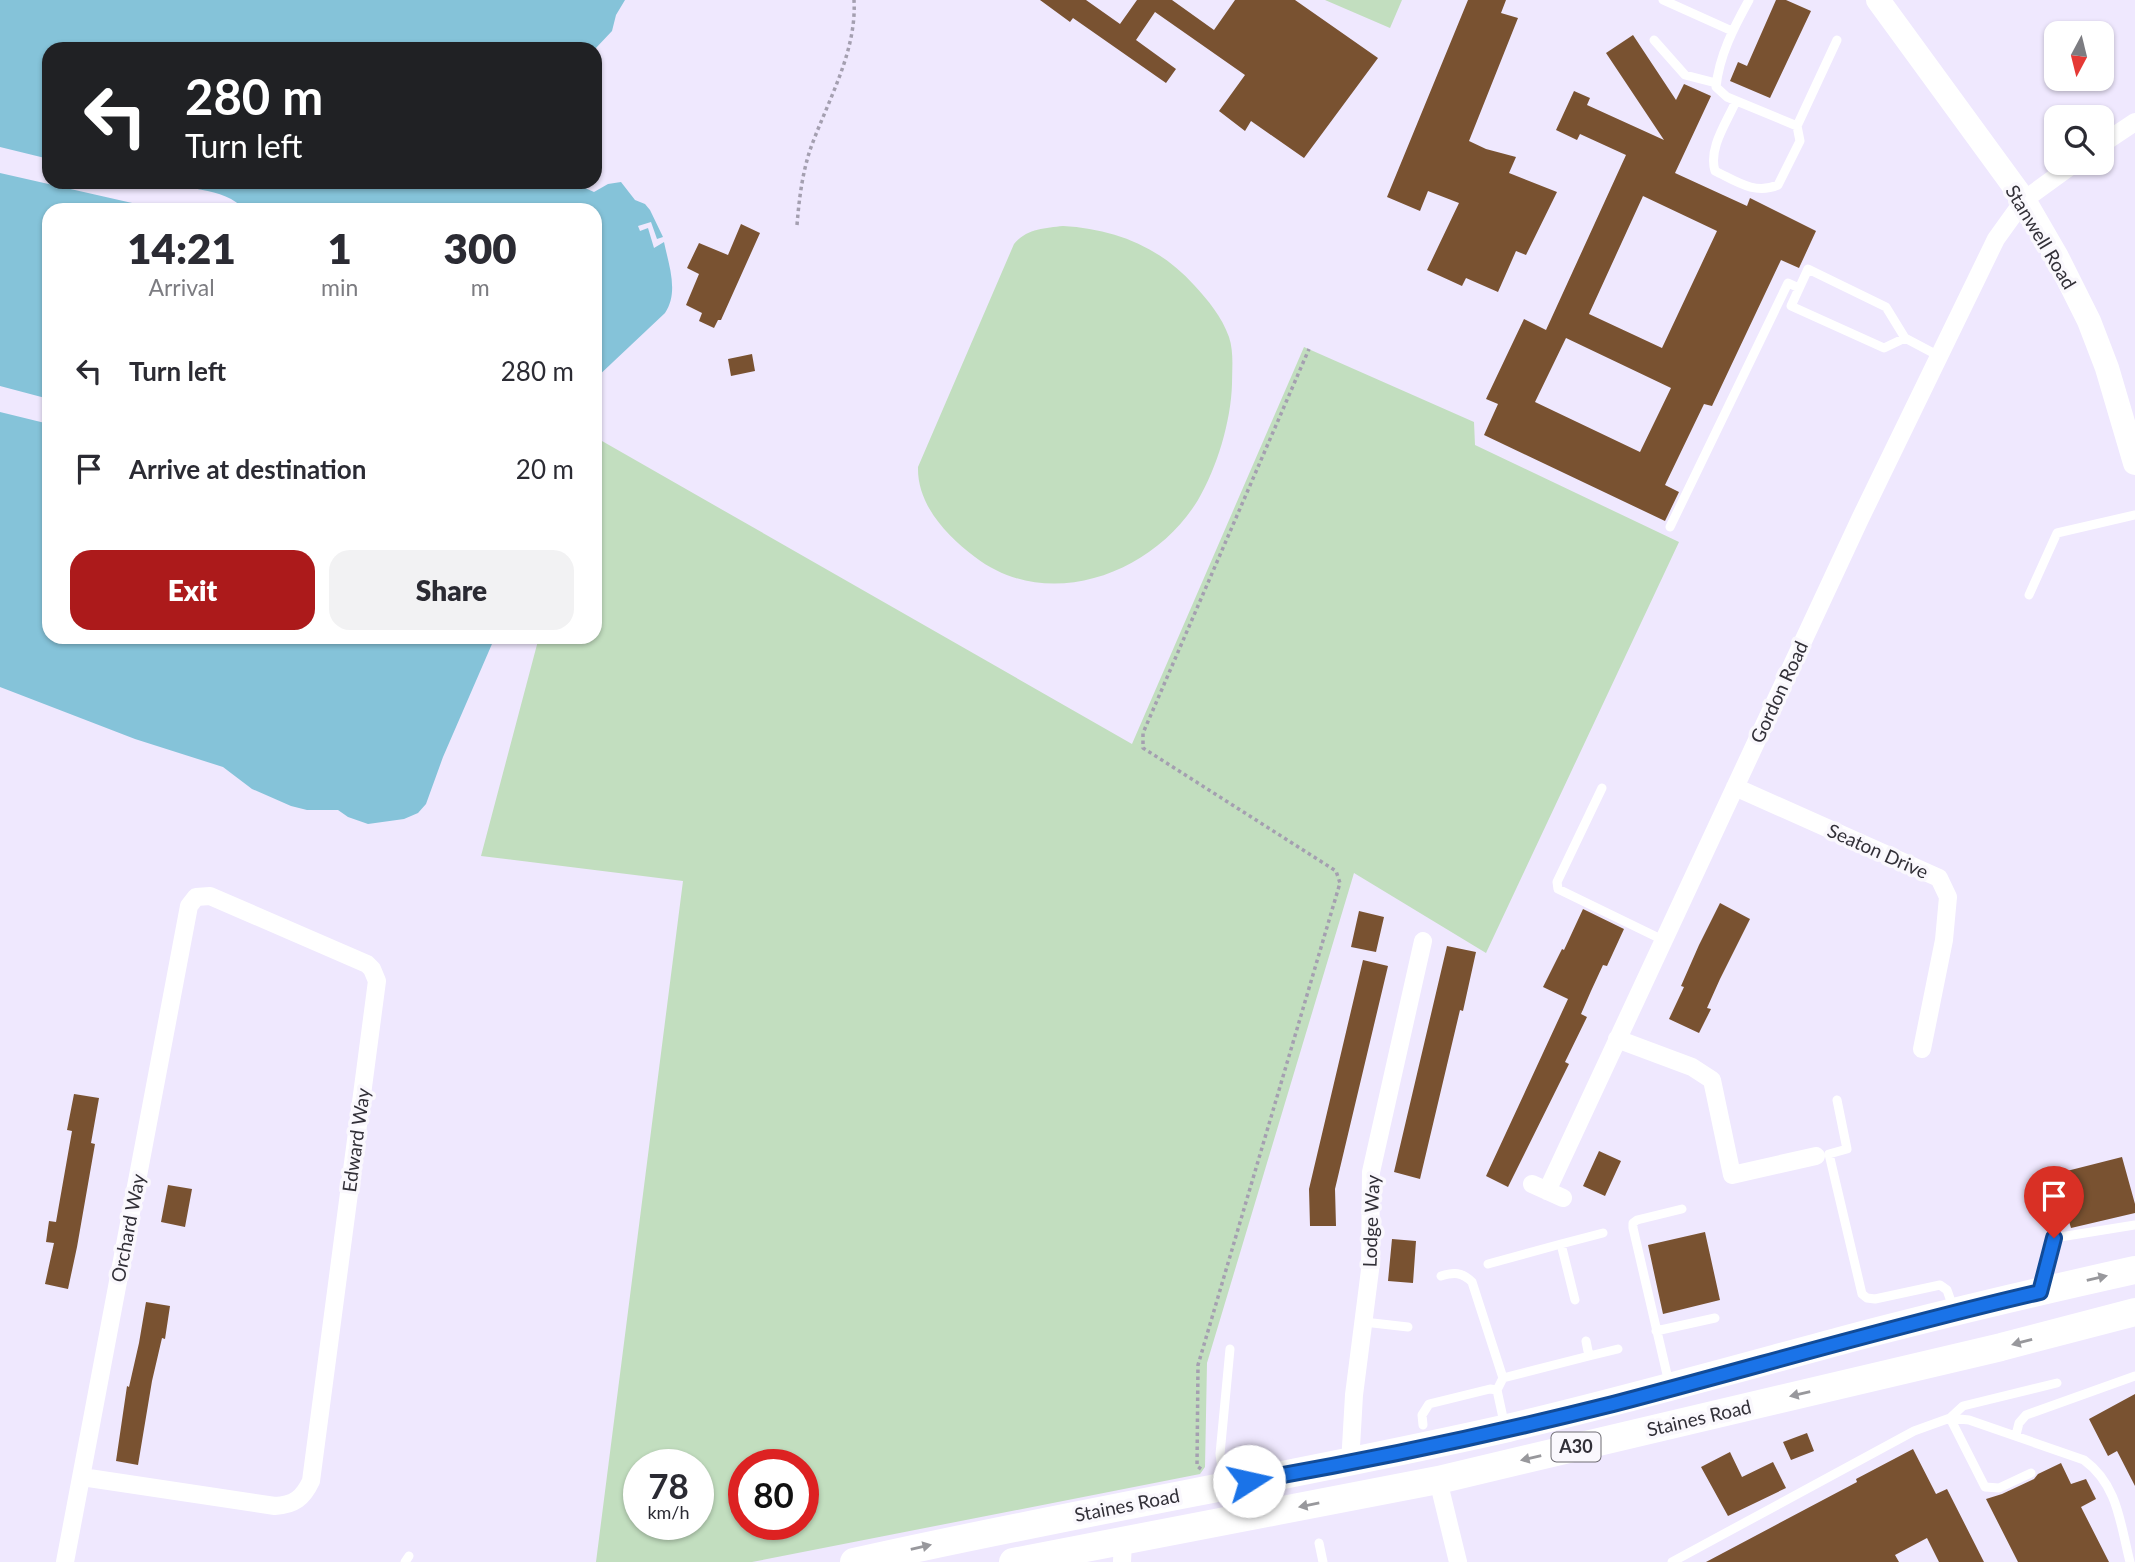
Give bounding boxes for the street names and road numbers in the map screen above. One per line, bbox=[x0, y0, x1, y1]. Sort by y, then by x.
street label: Stanwell Road bbox=[2001, 180, 2082, 293]
street label: Gordon Road bbox=[1745, 637, 1812, 747]
street label: Seaton Drive bbox=[1824, 818, 1932, 883]
street label: Edward Way bbox=[337, 1086, 374, 1193]
street label: Orchard Way bbox=[106, 1171, 149, 1284]
street label: Lodge Way bbox=[1357, 1174, 1384, 1268]
street label: Staines Road bbox=[1644, 1394, 1753, 1441]
road number: A30 bbox=[1552, 1432, 1600, 1462]
street label: Staines Road bbox=[1072, 1483, 1181, 1526]

